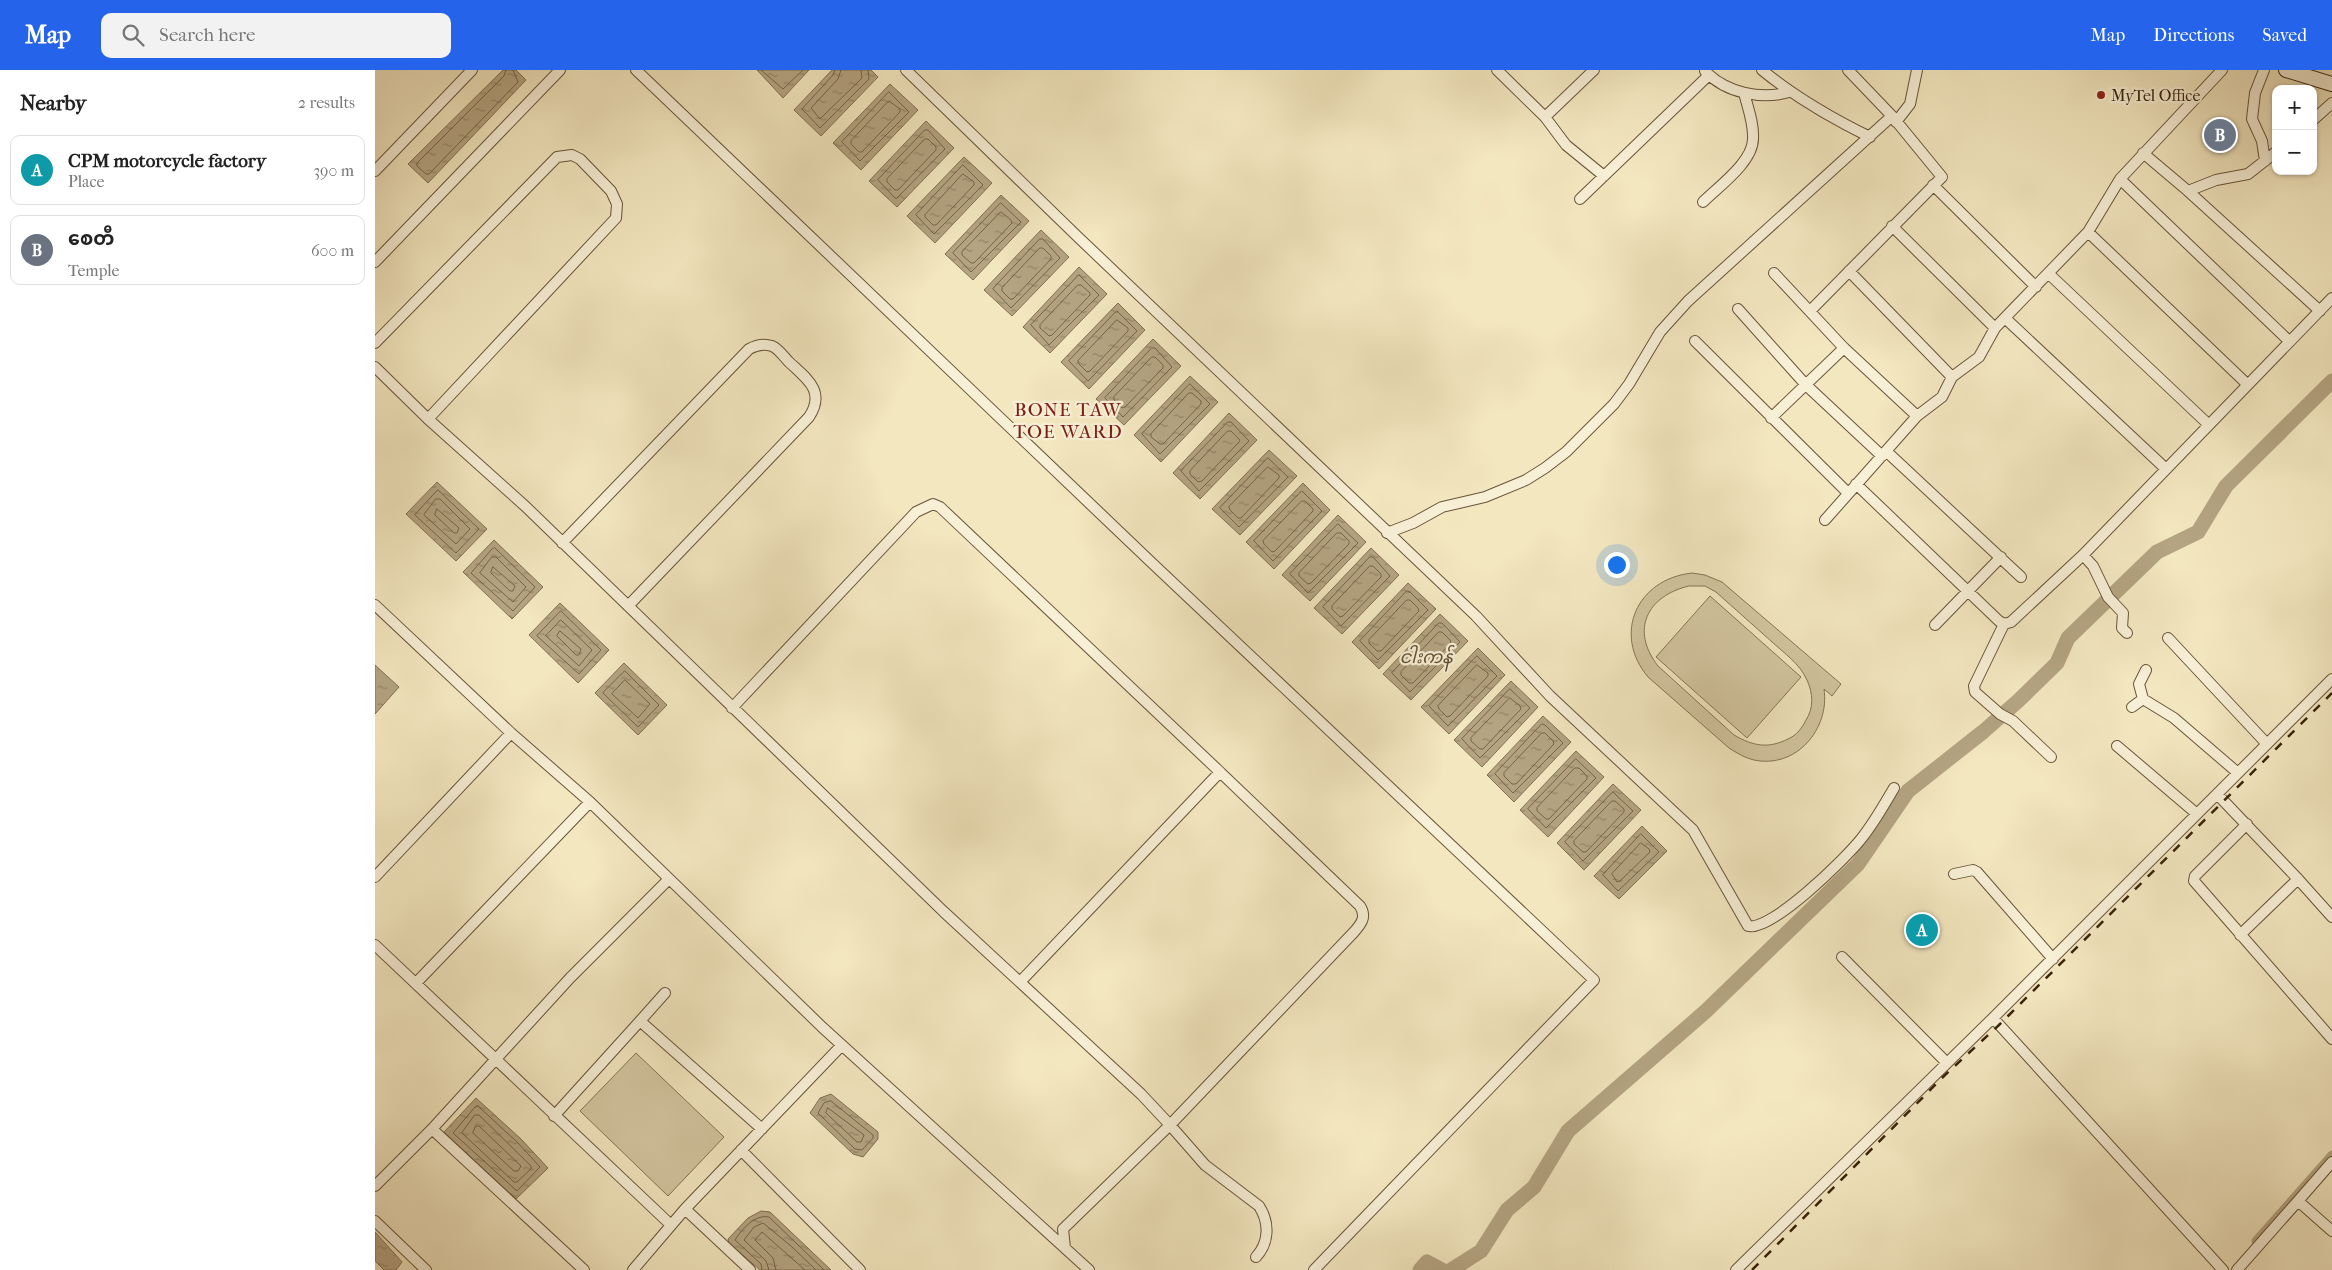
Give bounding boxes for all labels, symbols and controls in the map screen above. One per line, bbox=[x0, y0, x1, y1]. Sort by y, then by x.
search box bbox=[101, 13, 451, 58]
text: Map bbox=[25, 21, 71, 49]
icon: search bbox=[119, 21, 147, 49]
text: Search here bbox=[159, 24, 255, 46]
text: Map bbox=[2091, 25, 2125, 46]
text: Directions bbox=[2153, 25, 2234, 46]
text: Saved bbox=[2262, 25, 2307, 46]
map controls bbox=[2272, 85, 2317, 175]
button: + bbox=[2272, 85, 2317, 130]
place label: MyTel Office bbox=[2111, 86, 2200, 105]
marker: MyTel Office bbox=[2095, 89, 2107, 101]
text: Nearby bbox=[20, 91, 86, 115]
text: 2 results bbox=[298, 93, 355, 112]
pin: B bbox=[2204, 116, 2236, 154]
button: − bbox=[2272, 130, 2317, 175]
text: CPM motorcycle factory bbox=[68, 150, 266, 172]
text: A bbox=[32, 161, 42, 180]
text: 390 m bbox=[313, 161, 354, 180]
text: Place bbox=[68, 172, 104, 191]
text: စေတီ bbox=[68, 228, 114, 250]
text: B bbox=[32, 241, 42, 260]
text: 600 m bbox=[311, 241, 354, 260]
text: Temple bbox=[68, 261, 119, 280]
district label: BONE TAW TOE WARD bbox=[1013, 399, 1123, 443]
your location bbox=[1604, 552, 1630, 578]
water label: ငါးကန် bbox=[1399, 644, 1455, 672]
pin: A bbox=[1906, 911, 1938, 949]

